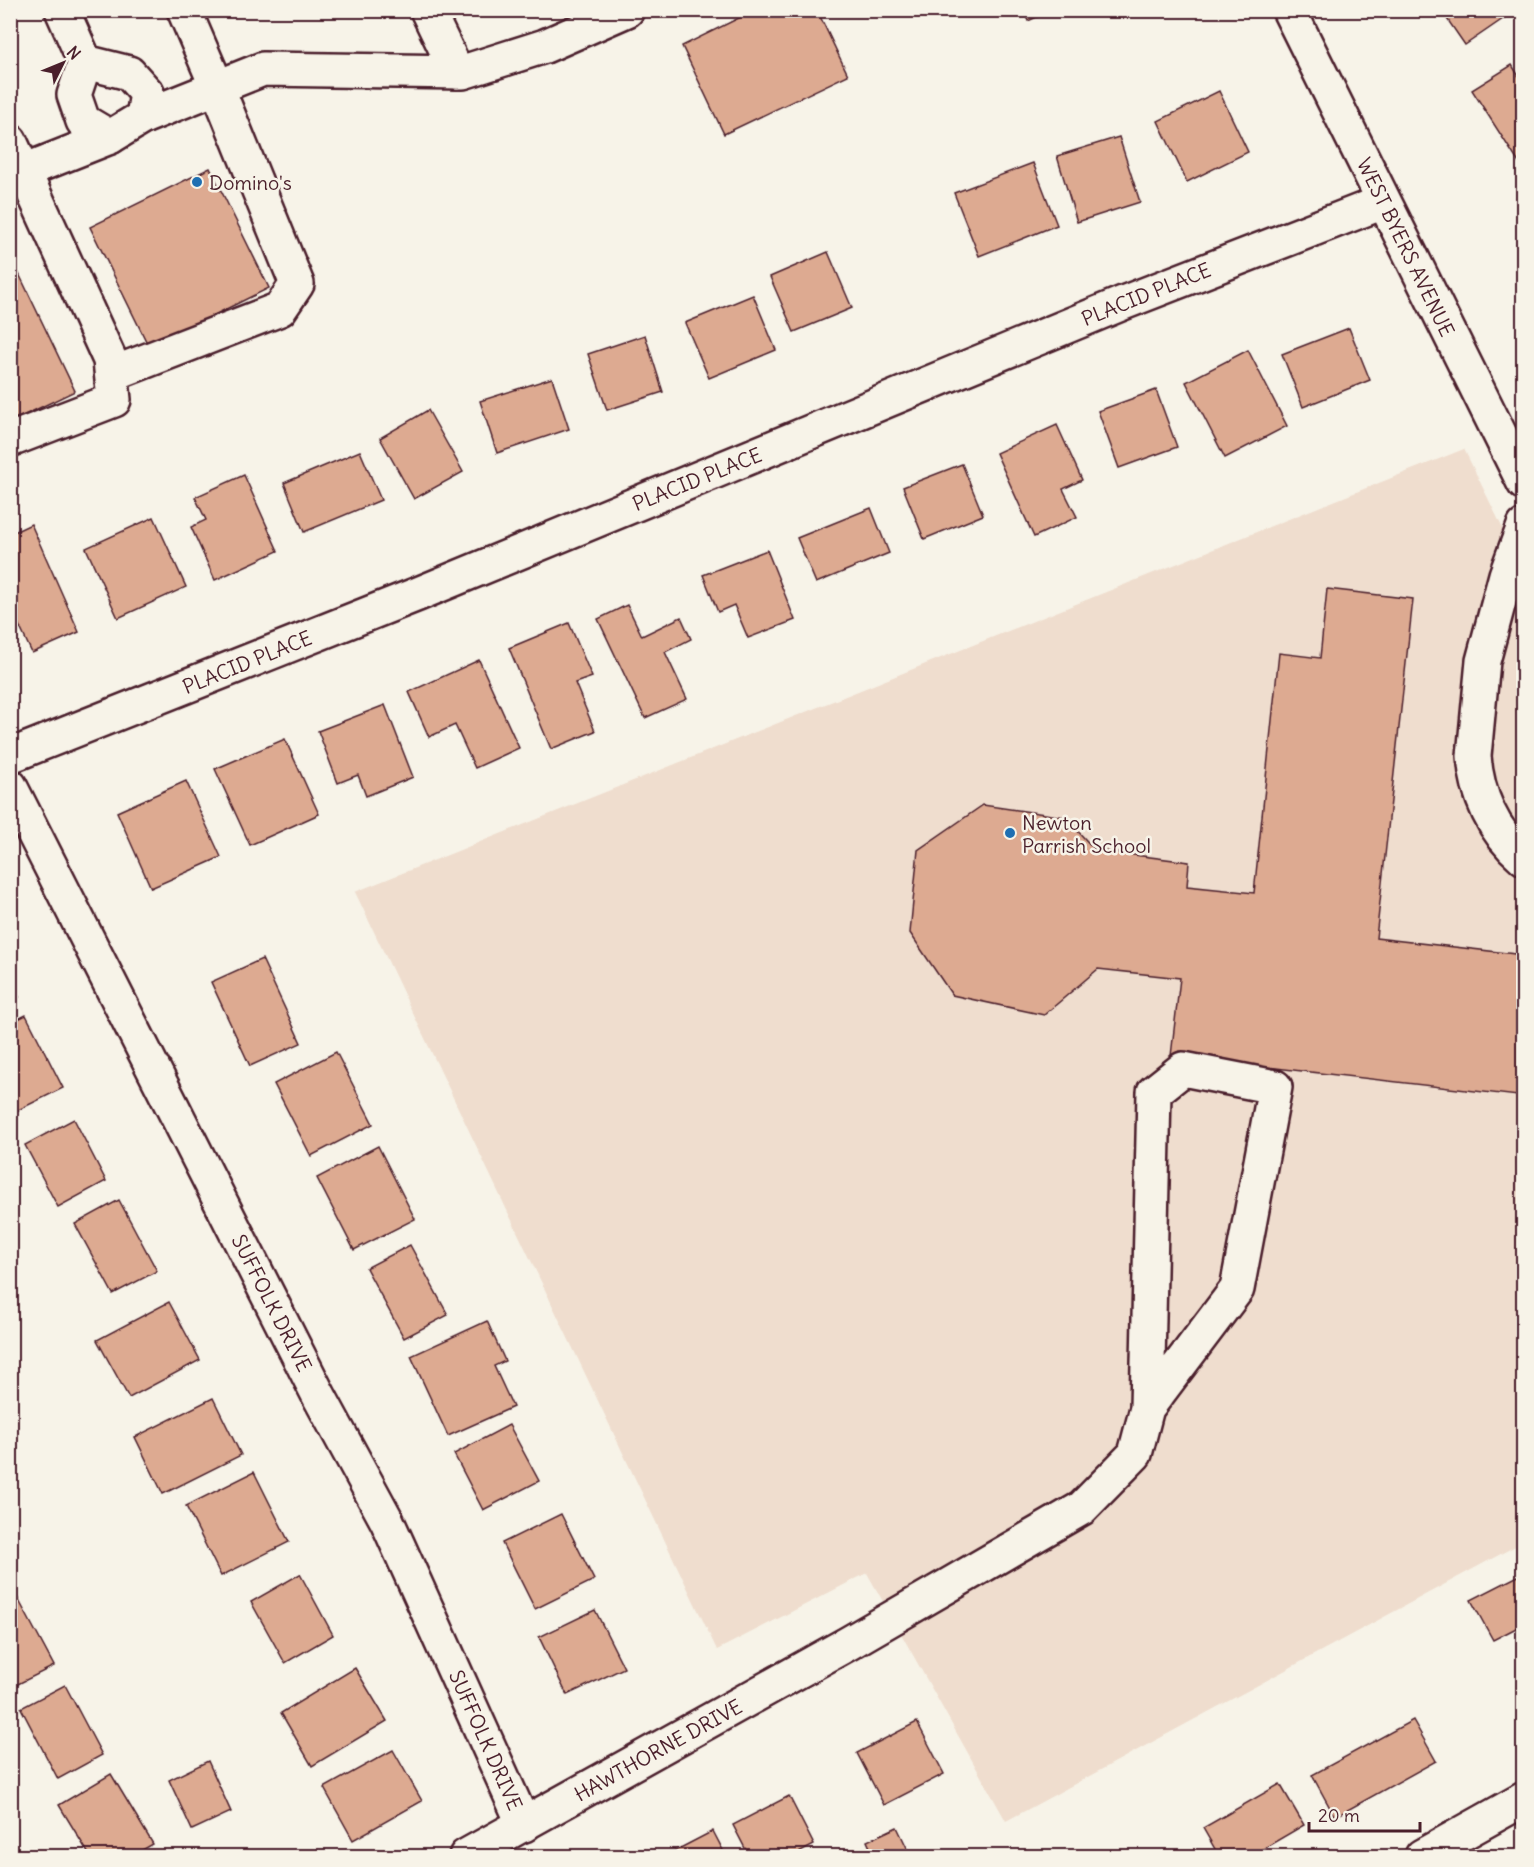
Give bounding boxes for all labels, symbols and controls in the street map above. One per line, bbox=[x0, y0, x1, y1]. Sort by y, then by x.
north arrow bbox=[33, 33, 93, 93]
text: N bbox=[63, 42, 85, 64]
street label: WEST BYERS AVENUE bbox=[1352, 153, 1460, 341]
place label: Domino's bbox=[209, 170, 292, 195]
marker: Domino's bbox=[190, 175, 204, 189]
street label: PLACID PLACE bbox=[1078, 257, 1214, 331]
street label: PLACID PLACE bbox=[629, 442, 765, 516]
street label: PLACID PLACE bbox=[179, 625, 315, 699]
place label: Newton Parrish School bbox=[1022, 810, 1151, 858]
marker: Newton Parrish School bbox=[1003, 826, 1017, 840]
street label: SUFFOLK DRIVE bbox=[227, 1230, 317, 1376]
street label: SUFFOLK DRIVE bbox=[444, 1666, 528, 1814]
street label: HAWTHORNE DRIVE bbox=[570, 1693, 746, 1807]
scale bar bbox=[1309, 1795, 1420, 1833]
text: 20 m bbox=[1318, 1804, 1360, 1827]

